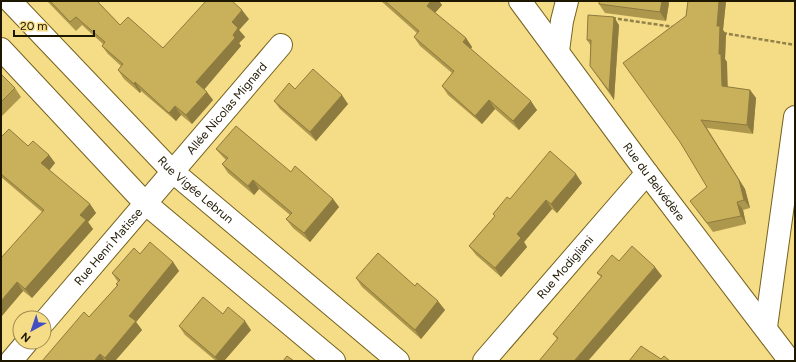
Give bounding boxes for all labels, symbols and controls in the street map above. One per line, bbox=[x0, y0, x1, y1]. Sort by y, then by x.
scale bar bbox=[14, 12, 94, 38]
text: 20 m bbox=[20, 19, 48, 33]
street label: Allée Nicolas Mignard bbox=[184, 60, 270, 157]
street label: Rue du Belvédère bbox=[620, 140, 688, 224]
street label: Rue Vigée Lebrun bbox=[155, 153, 236, 227]
street label: Rue Henri Matisse bbox=[71, 205, 146, 288]
street label: Rue Modigliani bbox=[534, 233, 596, 302]
north arrow bbox=[12, 310, 52, 350]
text: N bbox=[18, 330, 33, 345]

